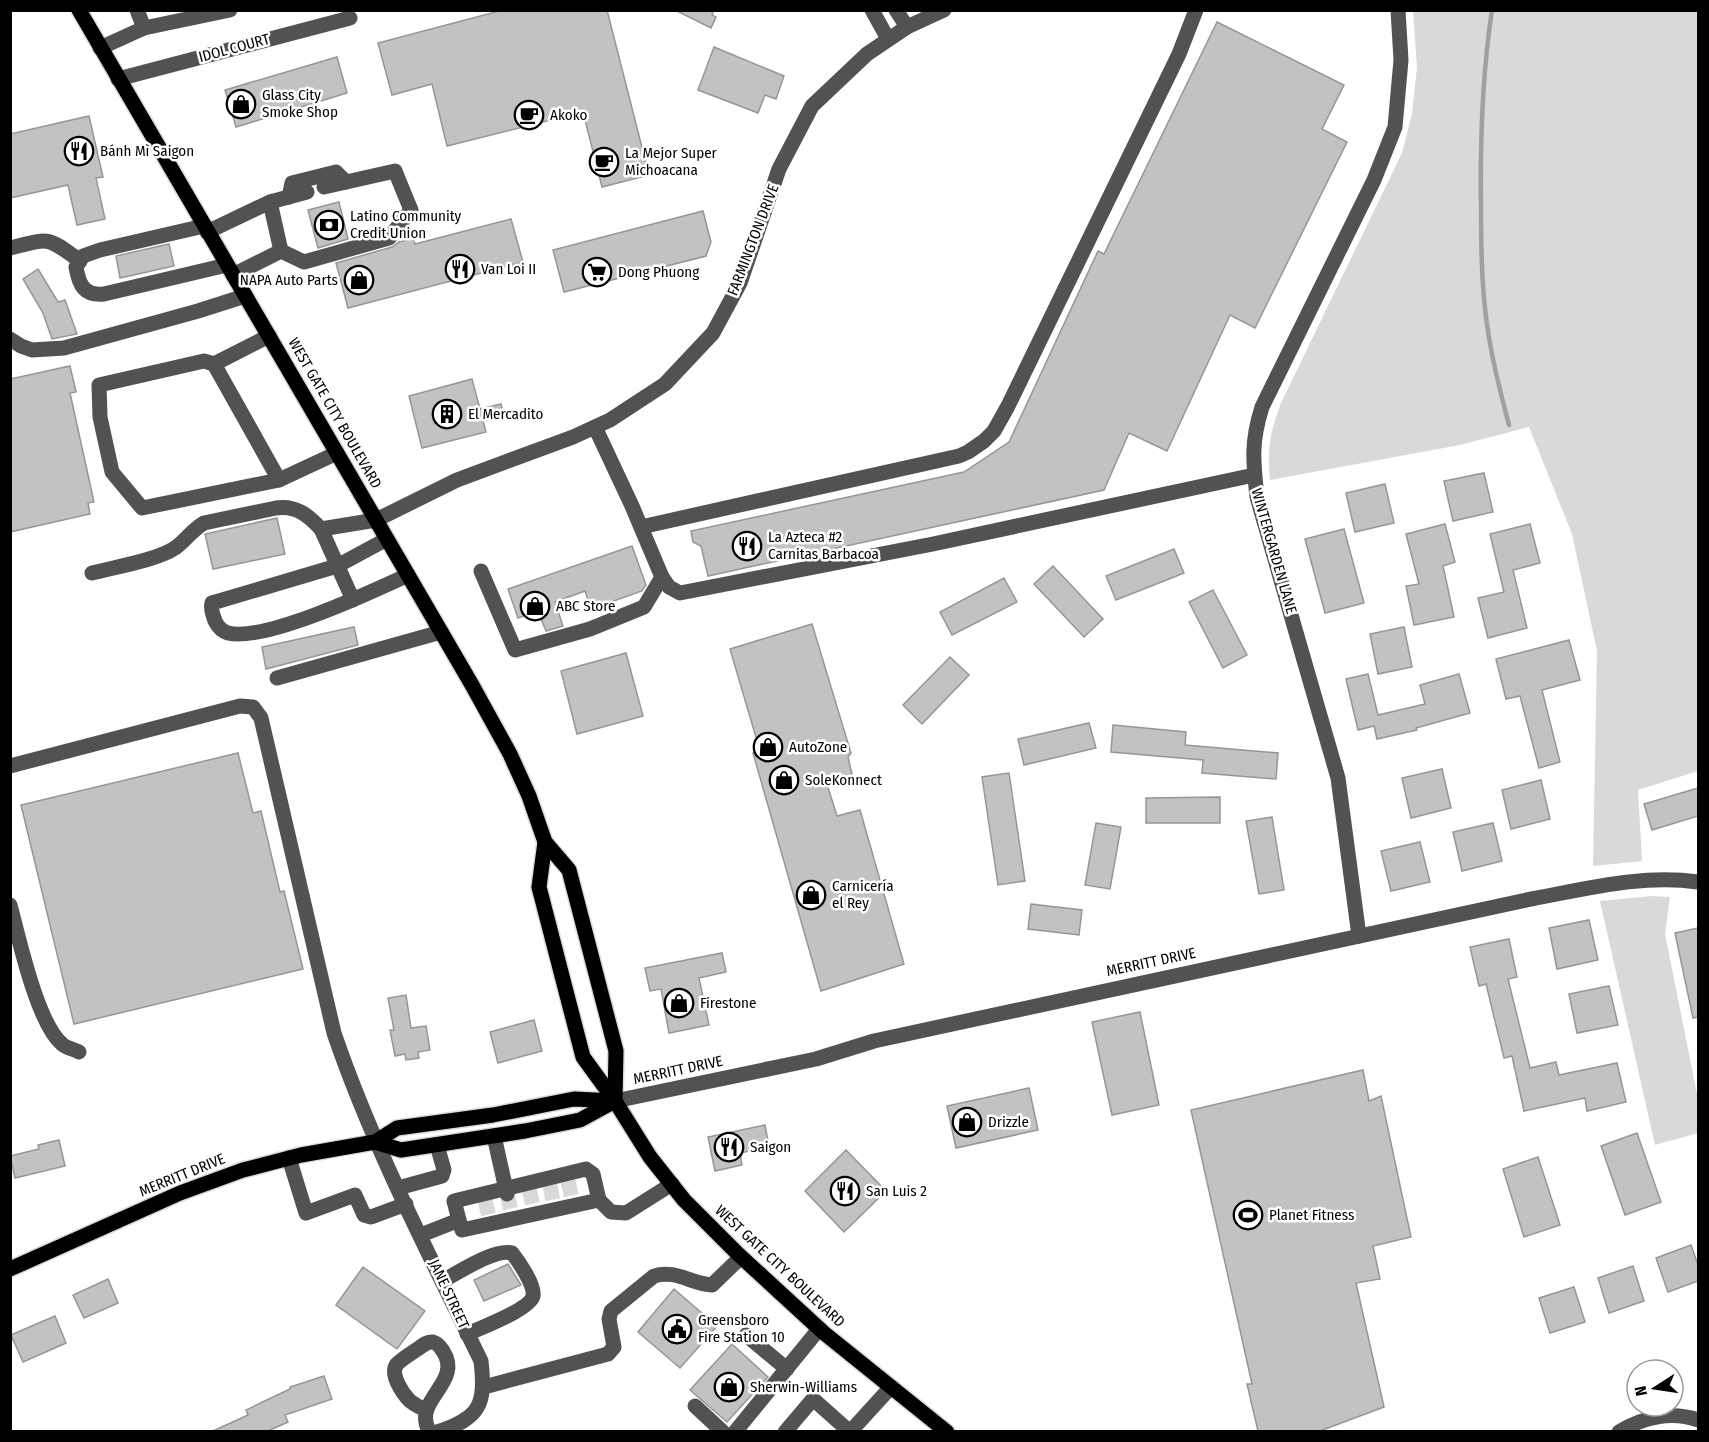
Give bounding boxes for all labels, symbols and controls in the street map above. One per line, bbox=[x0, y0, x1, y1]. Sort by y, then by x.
street label: IDOL COURT bbox=[197, 30, 271, 66]
place label: Glass City Smoke Shop bbox=[262, 86, 338, 121]
shop icon: Glass City Smoke Shop bbox=[225, 88, 257, 120]
cafe icon: Akoko bbox=[513, 99, 545, 131]
place label: Akoko bbox=[550, 106, 587, 124]
restaurant icon: Bánh Mì Saigon bbox=[63, 135, 95, 167]
place label: Bánh Mì Saigon bbox=[100, 142, 194, 160]
place label: La Mejor Super Michoacana bbox=[625, 144, 718, 179]
cafe icon: La Mejor Super Michoacana bbox=[588, 146, 620, 178]
street label: FARMINGTON DRIVE bbox=[723, 182, 783, 298]
place label: Latino Community Credit Union bbox=[350, 207, 462, 242]
bank icon: Latino Community Credit Union bbox=[313, 209, 345, 241]
restaurant icon: Van Loi II bbox=[444, 253, 476, 285]
supermarket icon: Dong Phuong bbox=[581, 256, 613, 288]
place label: Van Loi II bbox=[481, 260, 536, 278]
place label: Dong Phuong bbox=[618, 263, 699, 281]
shop icon: NAPA Auto Parts bbox=[343, 264, 375, 296]
place label: NAPA Auto Parts bbox=[240, 271, 338, 289]
street label: WEST GATE CITY BOULEVARD bbox=[285, 335, 385, 491]
building icon: El Mercadito bbox=[431, 398, 463, 430]
place label: El Mercadito bbox=[468, 405, 543, 423]
street label: WINTERGARDEN LANE bbox=[1247, 486, 1301, 616]
place label: La Azteca #2 Carnitas Barbacoa bbox=[768, 528, 879, 563]
restaurant icon: La Azteca #2 Carnitas Barbacoa bbox=[731, 530, 763, 562]
shop icon: ABC Store bbox=[519, 590, 551, 622]
place label: ABC Store bbox=[556, 597, 615, 615]
shop icon: AutoZone bbox=[752, 731, 784, 763]
place label: AutoZone bbox=[789, 738, 847, 756]
shop icon: SoleKonnect bbox=[768, 764, 800, 796]
place label: SoleKonnect bbox=[805, 771, 882, 789]
place label: Carnicería el Rey bbox=[832, 877, 894, 912]
shop icon: Carnicería el Rey bbox=[795, 879, 827, 911]
street label: MERRITT DRIVE bbox=[1105, 944, 1197, 980]
shop icon: Firestone bbox=[663, 987, 695, 1019]
place label: Firestone bbox=[700, 994, 756, 1012]
street label: MERRITT DRIVE bbox=[632, 1052, 724, 1088]
shop icon: Drizzle bbox=[951, 1106, 983, 1138]
place label: Drizzle bbox=[988, 1113, 1029, 1131]
restaurant icon: Saigon bbox=[713, 1131, 745, 1163]
place label: Saigon bbox=[750, 1138, 791, 1156]
street label: MERRITT DRIVE bbox=[136, 1150, 228, 1200]
restaurant icon: San Luis 2 bbox=[829, 1175, 861, 1207]
place label: San Luis 2 bbox=[866, 1182, 927, 1200]
sports icon: Planet Fitness bbox=[1232, 1199, 1264, 1231]
street label: WEST GATE CITY BOULEVARD bbox=[711, 1201, 849, 1331]
place label: Planet Fitness bbox=[1269, 1206, 1354, 1224]
street label: JANE STREET bbox=[425, 1256, 473, 1332]
place label: Greensboro Fire Station 10 bbox=[698, 1311, 785, 1346]
public building icon: Greensboro Fire Station 10 bbox=[661, 1313, 693, 1345]
north arrow bbox=[1625, 1358, 1685, 1418]
shop icon: Sherwin-Williams bbox=[713, 1371, 745, 1403]
place label: Sherwin-Williams bbox=[750, 1378, 857, 1396]
text: N bbox=[1631, 1384, 1651, 1398]

